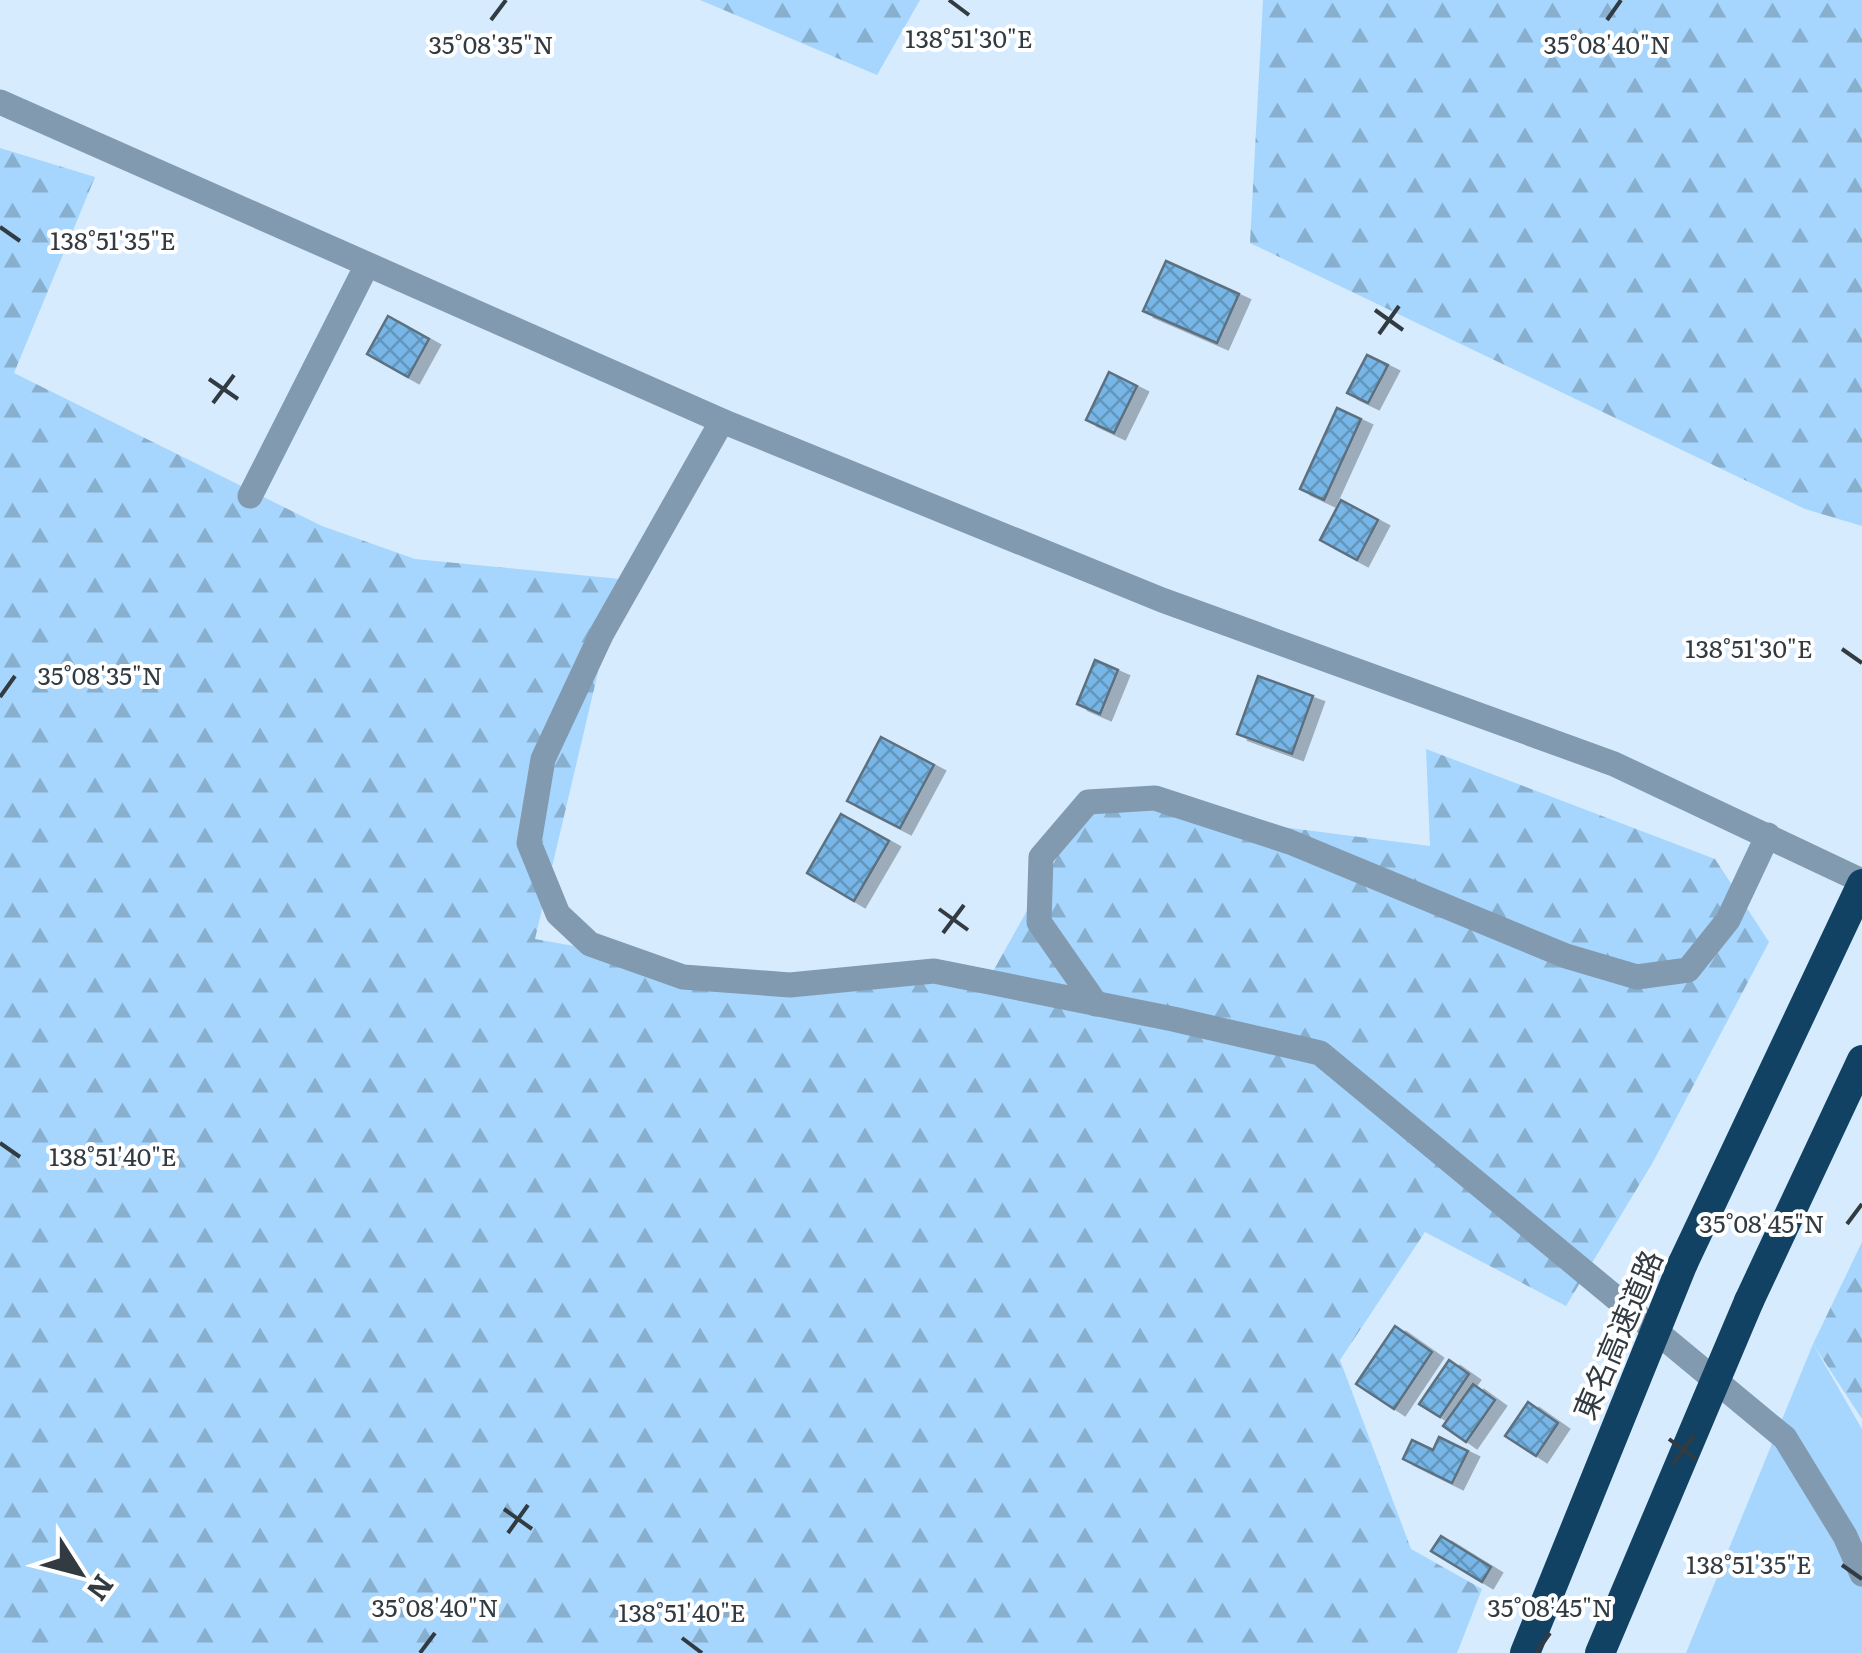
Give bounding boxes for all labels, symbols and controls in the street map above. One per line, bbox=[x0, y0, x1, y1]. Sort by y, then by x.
text: 138°51'30"E bbox=[905, 19, 1033, 56]
text: 35°08'35"N bbox=[428, 25, 554, 62]
text: 35°08'40"N bbox=[1543, 25, 1671, 62]
text: 138°51'35"E bbox=[50, 221, 176, 258]
text: 138°51'30"E bbox=[1685, 629, 1813, 666]
text: 35°08'35"N bbox=[37, 656, 163, 693]
text: 138°51'40"E bbox=[49, 1137, 177, 1174]
text: 35°08'45"N bbox=[1699, 1204, 1825, 1241]
street label: 東名高速道路 bbox=[1561, 1243, 1671, 1425]
north arrow bbox=[30, 1523, 130, 1623]
text: 138°51'35"E bbox=[1686, 1545, 1812, 1582]
text: N bbox=[78, 1567, 126, 1611]
text: 35°08'40"N bbox=[371, 1588, 499, 1625]
text: 35°08'45"N bbox=[1487, 1588, 1613, 1625]
text: 138°51'40"E bbox=[618, 1593, 746, 1630]

